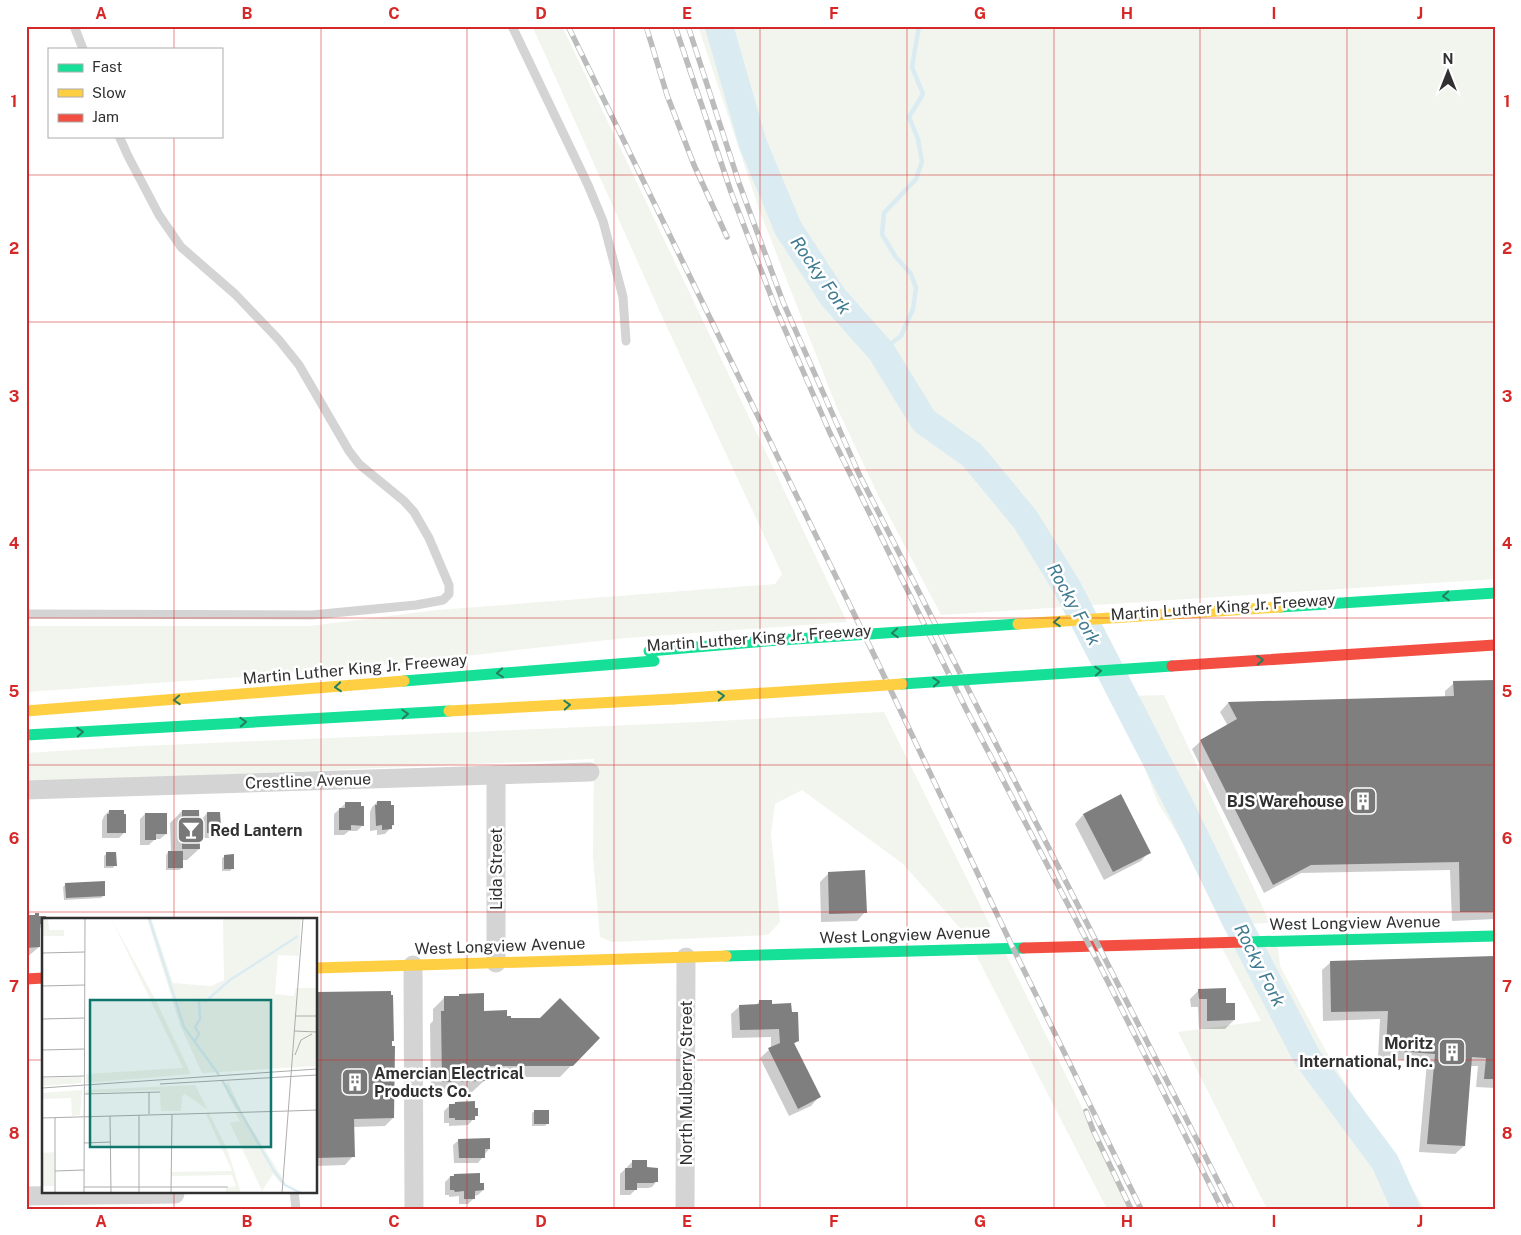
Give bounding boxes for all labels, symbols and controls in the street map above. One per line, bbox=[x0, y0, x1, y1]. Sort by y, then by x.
text: A bbox=[95, 4, 107, 23]
text: B bbox=[242, 4, 253, 23]
text: C bbox=[388, 4, 400, 23]
text: D bbox=[535, 4, 547, 23]
text: E bbox=[682, 4, 692, 23]
text: F bbox=[829, 4, 839, 23]
text: G bbox=[974, 4, 986, 23]
text: H bbox=[1121, 4, 1133, 23]
text: I bbox=[1272, 4, 1276, 23]
text: J bbox=[1417, 4, 1423, 23]
legend bbox=[48, 48, 222, 138]
north arrow bbox=[1424, 48, 1474, 98]
text: N bbox=[1443, 51, 1453, 67]
text: Fast bbox=[92, 58, 122, 75]
text: Slow bbox=[92, 84, 127, 101]
text: 1 bbox=[11, 92, 17, 111]
text: 1 bbox=[1504, 92, 1510, 111]
text: Jam bbox=[92, 108, 119, 125]
water label: Rocky Fork bbox=[786, 232, 856, 318]
text: 2 bbox=[9, 239, 19, 258]
text: 2 bbox=[1502, 239, 1512, 258]
text: 3 bbox=[9, 387, 19, 406]
text: 3 bbox=[1502, 387, 1512, 406]
text: 4 bbox=[9, 534, 20, 553]
text: 4 bbox=[1502, 534, 1513, 553]
water label: Rocky Fork bbox=[1043, 559, 1105, 649]
street label: Martin Luther King Jr. Freeway bbox=[1110, 590, 1337, 624]
one-way arrow bbox=[1442, 590, 1450, 601]
one-way arrow bbox=[1053, 616, 1061, 627]
street label: Martin Luther King Jr. Freeway bbox=[646, 621, 873, 655]
one-way arrow bbox=[891, 627, 899, 638]
street label: Martin Luther King Jr. Freeway bbox=[242, 650, 469, 688]
one-way arrow bbox=[1256, 655, 1264, 666]
one-way arrow bbox=[1094, 666, 1102, 677]
one-way arrow bbox=[496, 667, 504, 678]
one-way arrow bbox=[932, 676, 940, 687]
one-way arrow bbox=[334, 681, 342, 692]
text: 5 bbox=[9, 682, 20, 701]
text: 5 bbox=[1502, 682, 1513, 701]
one-way arrow bbox=[718, 690, 726, 701]
one-way arrow bbox=[172, 694, 180, 705]
one-way arrow bbox=[564, 700, 572, 711]
one-way arrow bbox=[401, 708, 409, 719]
one-way arrow bbox=[239, 717, 247, 728]
one-way arrow bbox=[77, 726, 85, 737]
street label: Crestline Avenue bbox=[245, 769, 371, 793]
building icon: BJS Warehouse bbox=[1348, 786, 1378, 816]
place label: BJS Warehouse bbox=[1227, 792, 1344, 811]
bar icon: Red Lantern bbox=[176, 815, 206, 845]
place label: Red Lantern bbox=[210, 821, 302, 840]
street label: Lida Street bbox=[487, 828, 506, 910]
text: 6 bbox=[9, 829, 19, 848]
text: 6 bbox=[1502, 829, 1512, 848]
street label: West Longview Avenue bbox=[1269, 912, 1441, 934]
inset map bbox=[42, 918, 318, 1192]
water label: Rocky Fork bbox=[1230, 920, 1290, 1010]
street label: West Longview Avenue bbox=[819, 923, 991, 947]
street label: West Longview Avenue bbox=[414, 934, 586, 958]
text: 7 bbox=[9, 977, 19, 996]
text: 7 bbox=[1502, 977, 1512, 996]
street label: North Mulberry Street bbox=[677, 1000, 696, 1166]
place label: Moritz International, Inc. bbox=[1299, 1034, 1433, 1071]
building icon: Moritz International, Inc. bbox=[1437, 1037, 1467, 1067]
place label: Amercian Electrical Products Co. bbox=[374, 1064, 524, 1101]
building icon: Amercian Electrical Products Co. bbox=[340, 1067, 370, 1097]
text: 8 bbox=[9, 1124, 20, 1143]
text: 8 bbox=[1502, 1124, 1513, 1143]
text: A bbox=[95, 1212, 107, 1231]
text: B bbox=[242, 1212, 253, 1231]
text: C bbox=[388, 1212, 400, 1231]
text: D bbox=[535, 1212, 547, 1231]
text: E bbox=[682, 1212, 692, 1231]
text: F bbox=[829, 1212, 839, 1231]
text: G bbox=[974, 1212, 986, 1231]
text: H bbox=[1121, 1212, 1133, 1231]
text: I bbox=[1272, 1212, 1276, 1231]
text: J bbox=[1417, 1212, 1423, 1231]

